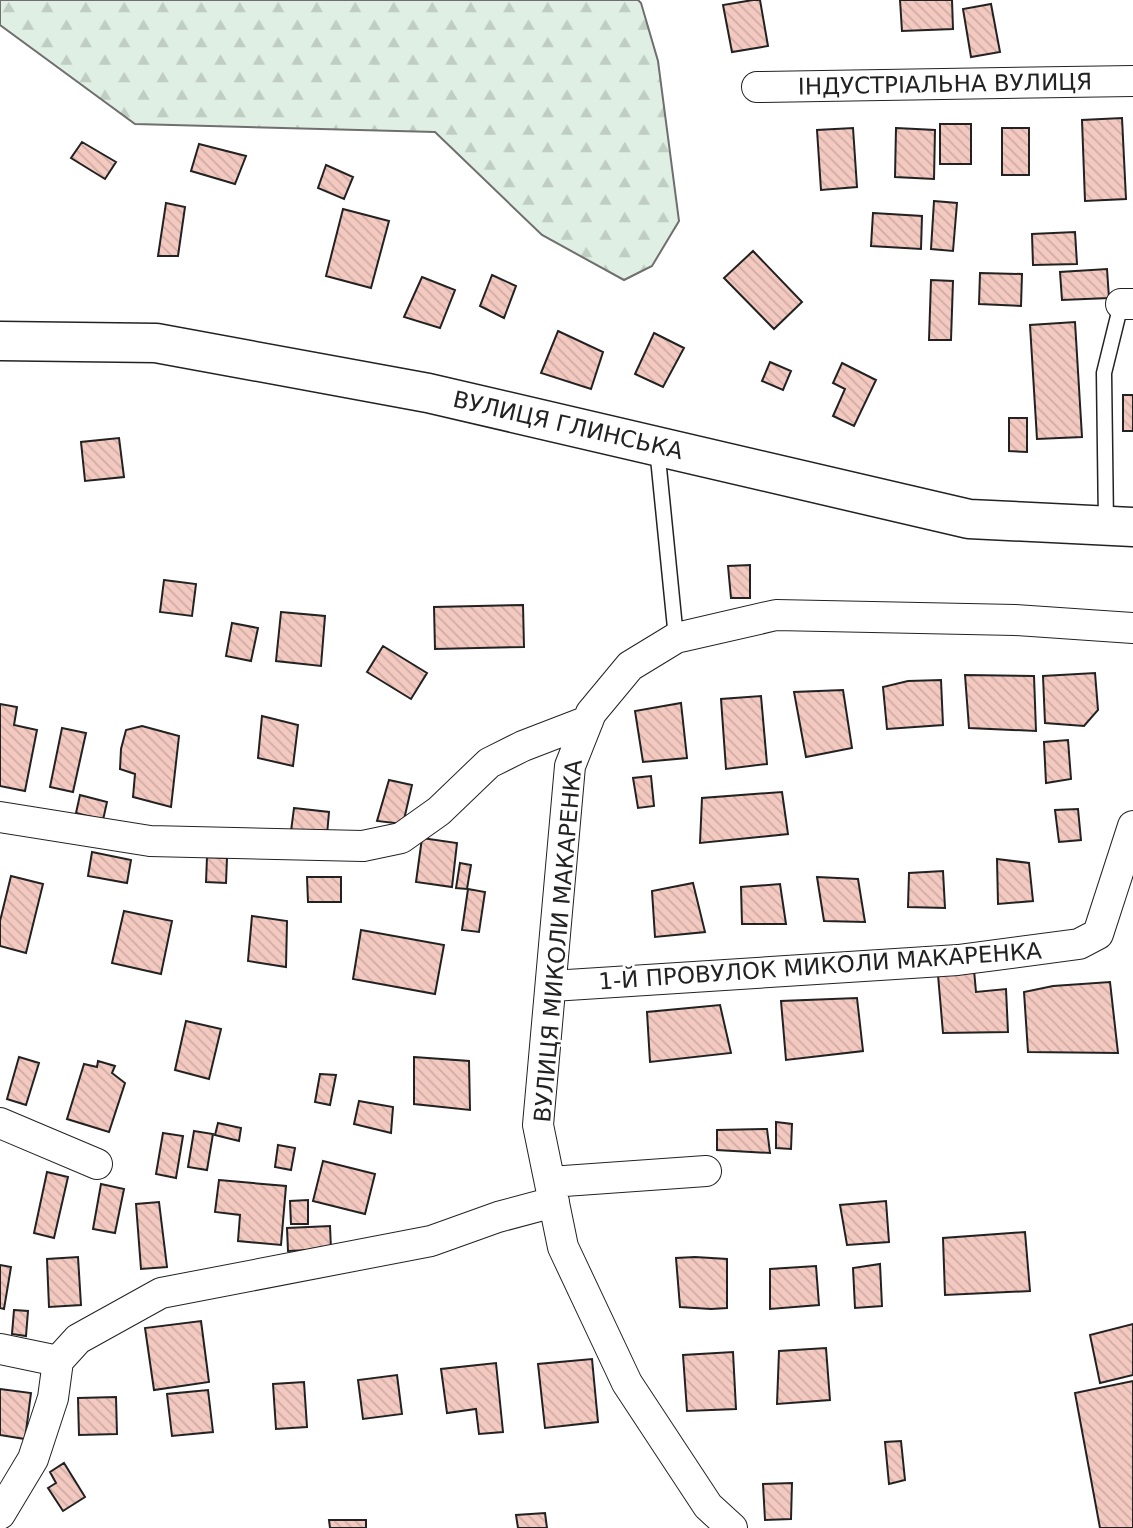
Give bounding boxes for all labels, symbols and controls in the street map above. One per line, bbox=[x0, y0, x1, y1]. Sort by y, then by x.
street label: ІНДУСТРІАЛЬНА ВУЛИЦЯ bbox=[798, 68, 1092, 100]
street label: ВУЛИЦЯ ГЛИНСЬКА bbox=[451, 386, 686, 464]
street label: ВУЛИЦЯ МИКОЛИ МАКАРЕНКА bbox=[529, 758, 587, 1124]
street label: 1-Й ПРОВУЛОК МИКОЛИ МАКАРЕНКА bbox=[597, 937, 1043, 994]

